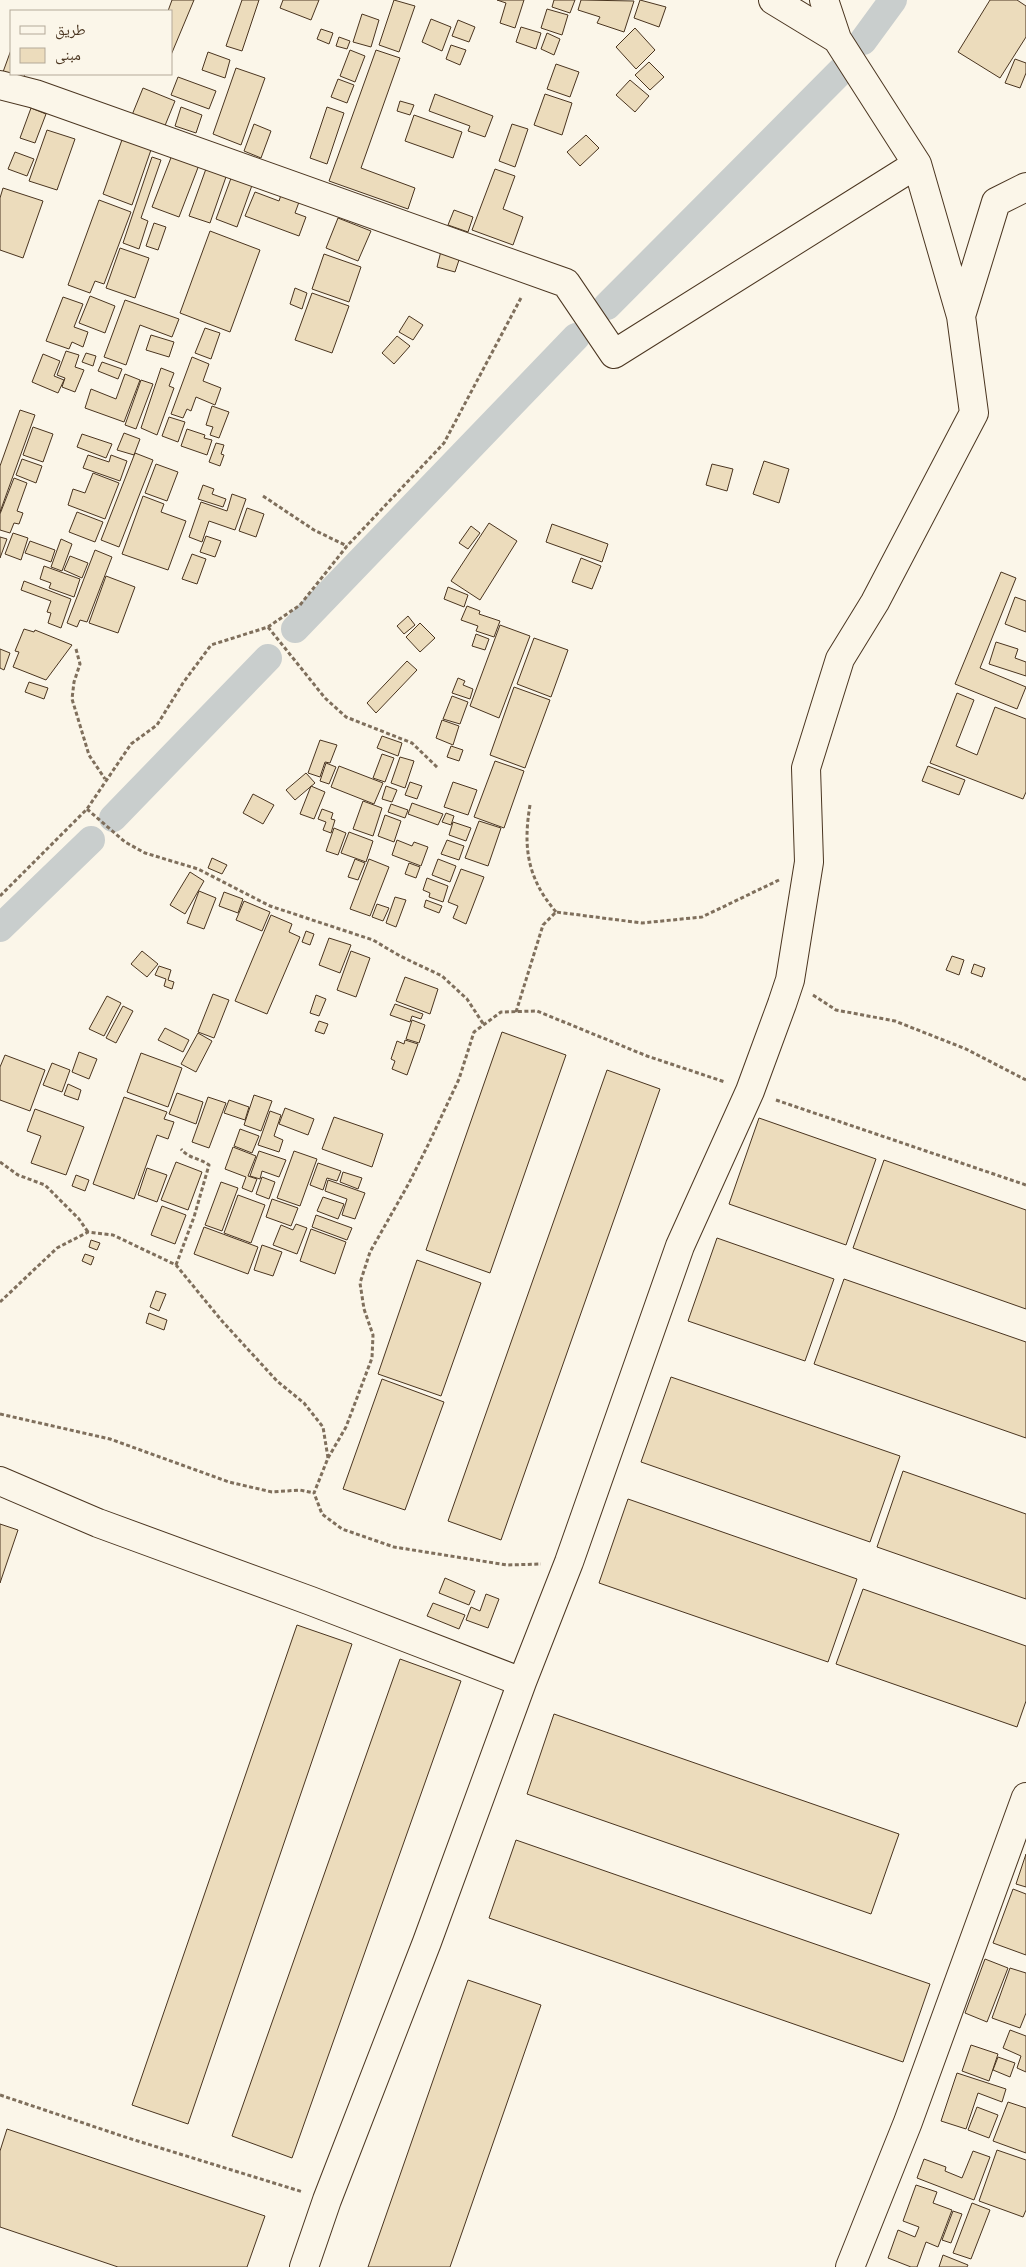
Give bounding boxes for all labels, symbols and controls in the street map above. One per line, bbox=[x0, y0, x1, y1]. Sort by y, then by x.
legend bbox=[10, 10, 172, 75]
text: طريق bbox=[55, 20, 86, 40]
text: مبنى bbox=[55, 45, 81, 65]

